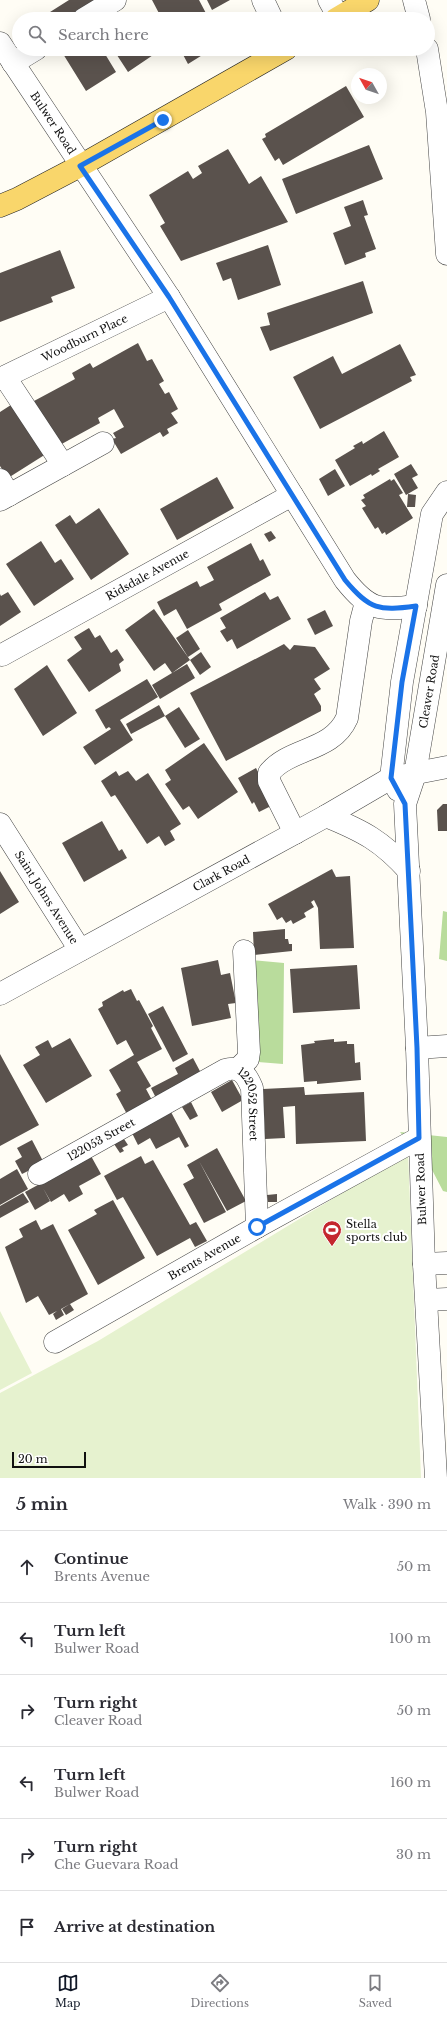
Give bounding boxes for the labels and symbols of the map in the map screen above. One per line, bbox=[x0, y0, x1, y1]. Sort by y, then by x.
north arrow bbox=[351, 68, 387, 104]
street label: Bulwer Road bbox=[27, 89, 79, 157]
route end bbox=[154, 111, 172, 129]
street label: Woodburn Place bbox=[38, 311, 130, 365]
street label: Ridsdale Avenue bbox=[103, 546, 191, 603]
street label: Cleaver Road bbox=[416, 653, 442, 730]
street label: Saint Johns Avenue bbox=[12, 848, 81, 947]
street label: Clark Road bbox=[190, 852, 253, 894]
street label: 122052 Street bbox=[235, 1064, 261, 1142]
street label: 122053 Street bbox=[65, 1114, 138, 1164]
street label: Bulwer Road bbox=[413, 1152, 429, 1225]
place label: Stella sports club bbox=[346, 1217, 407, 1244]
route start bbox=[248, 1218, 266, 1236]
sports icon: Stella sports club bbox=[321, 1219, 343, 1247]
street label: Brents Avenue bbox=[166, 1231, 243, 1283]
scale bar bbox=[12, 1450, 86, 1469]

